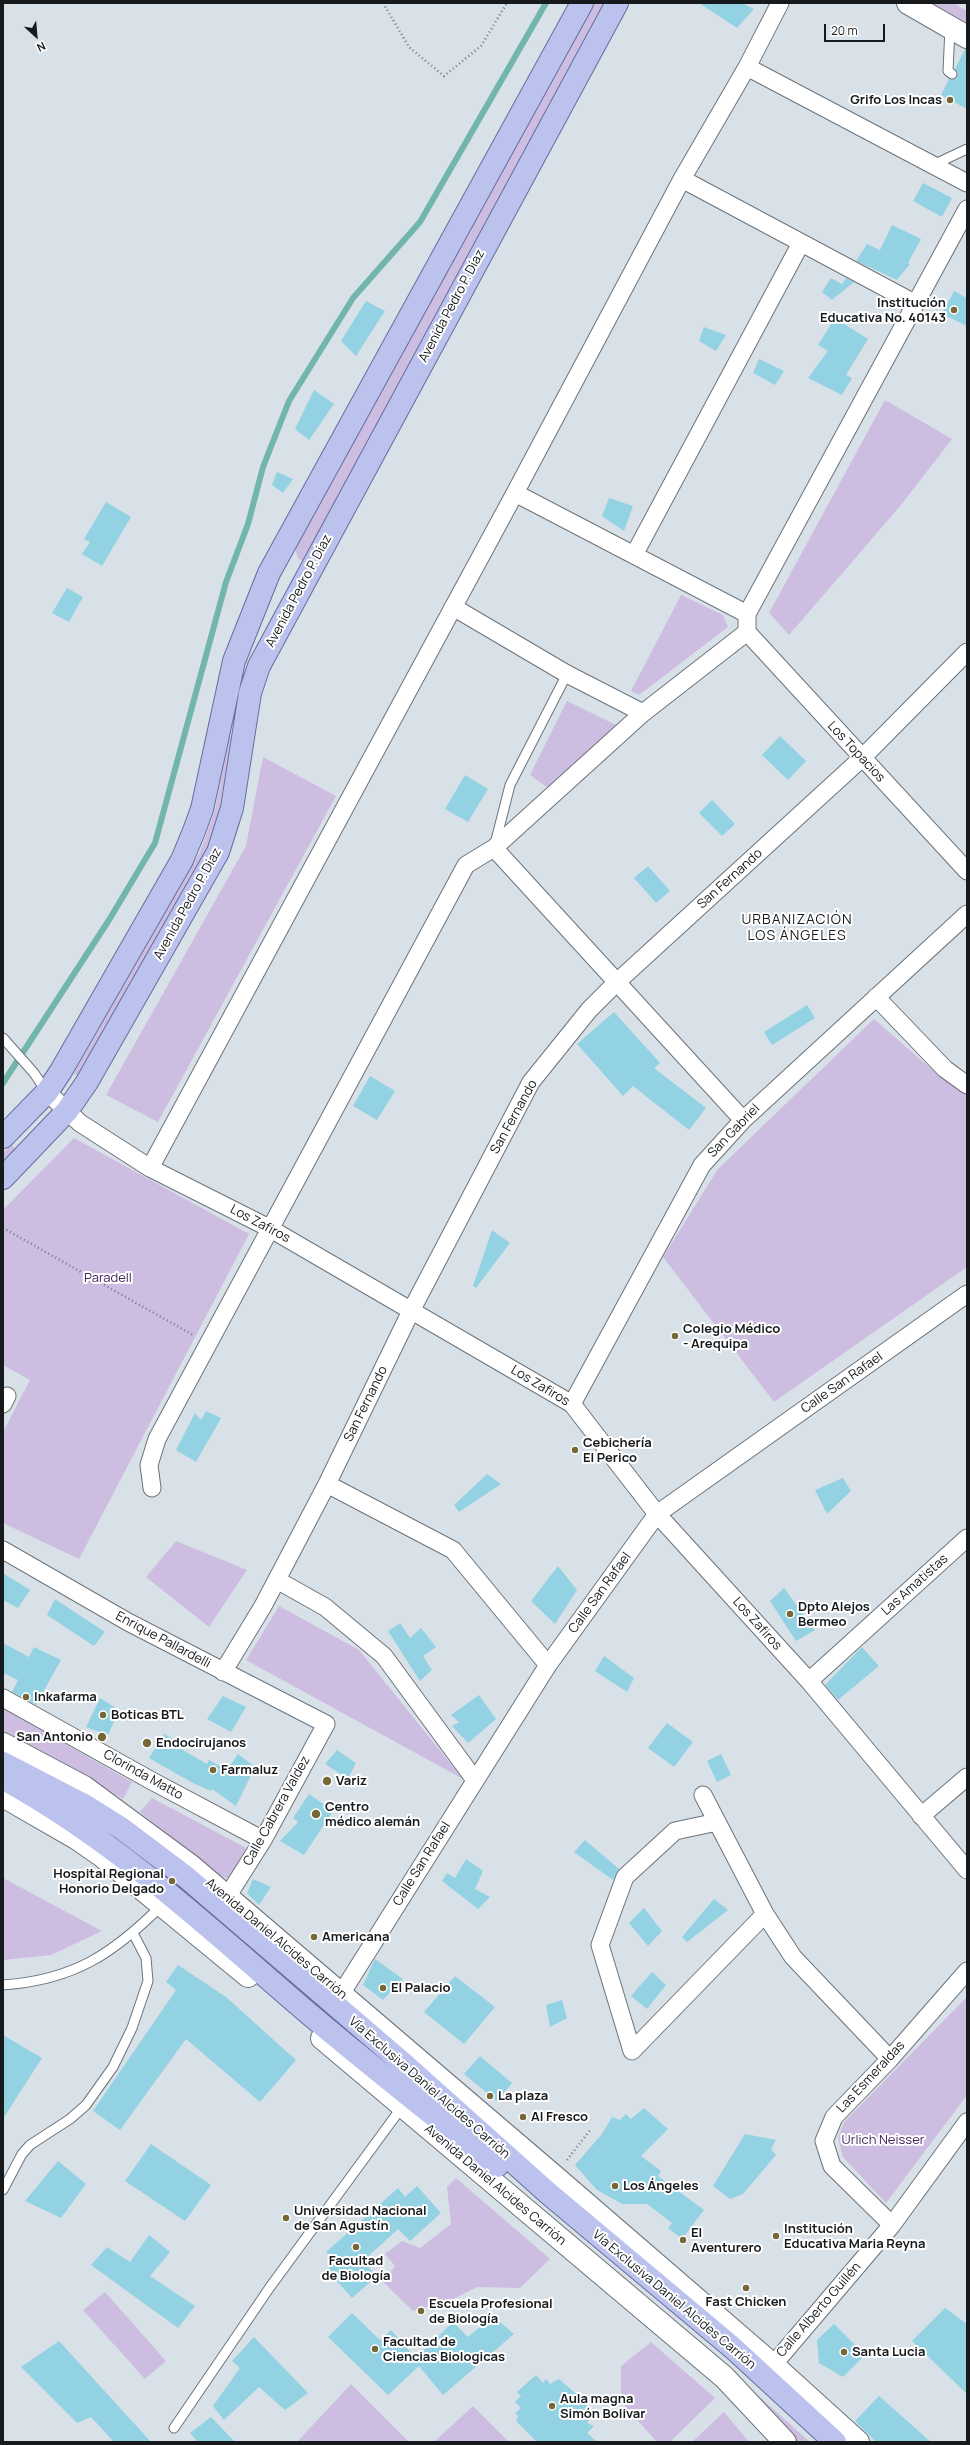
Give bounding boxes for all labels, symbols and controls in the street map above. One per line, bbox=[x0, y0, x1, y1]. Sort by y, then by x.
north arrow bbox=[16, 16, 56, 56]
scale bar bbox=[826, 16, 887, 42]
text: 20 m bbox=[831, 22, 858, 39]
text: N bbox=[35, 39, 48, 56]
place label: Grifo Los Incas bbox=[850, 92, 942, 108]
marker: Grifo Los Incas bbox=[945, 95, 955, 105]
street label: Avenida Pedro P. Díaz bbox=[416, 247, 488, 365]
place label: Institución Educativa No. 40143 bbox=[820, 295, 946, 326]
marker: Institución Educativa No. 40143 bbox=[949, 305, 959, 315]
street label: Avenida Pedro P. Díaz bbox=[263, 532, 335, 650]
street label: Los Topacios bbox=[824, 718, 888, 786]
street label: Avenida Pedro P. Díaz bbox=[151, 845, 225, 963]
street label: San Fernando bbox=[694, 846, 766, 912]
district label: URBANIZACIÓN LOS ÁNGELES bbox=[741, 912, 853, 944]
street label: San Fernando bbox=[487, 1077, 541, 1157]
street label: San Gabriel bbox=[705, 1101, 763, 1161]
street label: Los Zafiros bbox=[227, 1202, 293, 1246]
park label: Paradell bbox=[84, 1270, 132, 1286]
place label: Colegio Médico - Arequipa bbox=[683, 1321, 780, 1352]
marker: Colegio Médico - Arequipa bbox=[670, 1331, 680, 1341]
street label: Calle San Rafael bbox=[798, 1349, 886, 1417]
street label: Los Zafiros bbox=[508, 1362, 572, 1410]
street label: San Fernando bbox=[341, 1364, 391, 1444]
place label: Cebichería El Perico bbox=[583, 1435, 652, 1466]
marker: Cebichería El Perico bbox=[570, 1445, 580, 1455]
street label: Calle San Rafael bbox=[565, 1550, 635, 1636]
street label: Las Amatistas bbox=[879, 1551, 951, 1619]
street label: Los Zafiros bbox=[729, 1594, 785, 1654]
place label: Dpto Alejos Bermeo bbox=[798, 1599, 870, 1630]
street label: Enrique Pallardelli bbox=[113, 1608, 213, 1672]
marker: Dpto Alejos Bermeo bbox=[785, 1609, 795, 1619]
place label: Inkafarma bbox=[34, 1689, 97, 1705]
marker: Inkafarma bbox=[21, 1692, 31, 1702]
place label: Boticas BTL bbox=[111, 1707, 184, 1723]
marker: Boticas BTL bbox=[98, 1710, 108, 1720]
place label: San Antonio bbox=[16, 1729, 93, 1745]
marker: San Antonio bbox=[96, 1731, 108, 1743]
place label: Endocirujanos bbox=[156, 1735, 246, 1751]
marker: Endocirujanos bbox=[141, 1737, 153, 1749]
street label: Clorinda Matto bbox=[101, 1747, 185, 1803]
street label: Calle Cabrera Valdez bbox=[240, 1753, 314, 1869]
place label: Farmaluz bbox=[221, 1762, 278, 1778]
marker: Farmaluz bbox=[208, 1765, 218, 1775]
place label: Variz bbox=[336, 1773, 367, 1789]
marker: Variz bbox=[321, 1775, 333, 1787]
place label: Centro médico alemán bbox=[325, 1799, 420, 1830]
marker: Centro médico alemán bbox=[310, 1808, 322, 1820]
street label: Calle San Rafael bbox=[390, 1819, 454, 1909]
place label: Hospital Regional Honorio Delgado bbox=[53, 1866, 164, 1897]
street label: Avenida Daniel Alcides Carrión bbox=[202, 1875, 350, 2003]
marker: Hospital Regional Honorio Delgado bbox=[167, 1876, 177, 1886]
place label: Americana bbox=[322, 1929, 389, 1945]
marker: Americana bbox=[309, 1932, 319, 1942]
place label: El Palacio bbox=[391, 1980, 451, 1996]
marker: El Palacio bbox=[378, 1983, 388, 1993]
street label: Vía Exclusiva Daniel Alcides Carrión bbox=[345, 2014, 513, 2162]
street label: Las Esmeraldas bbox=[834, 2038, 908, 2116]
place label: La plaza bbox=[498, 2088, 548, 2104]
marker: La plaza bbox=[485, 2091, 495, 2101]
place label: Al Fresco bbox=[531, 2109, 588, 2125]
marker: Al Fresco bbox=[518, 2112, 528, 2122]
street label: Avenida Daniel Alcides Carrión bbox=[421, 2121, 569, 2249]
park label: Urlich Neisser bbox=[842, 2132, 924, 2148]
place label: Los Ángeles bbox=[623, 2178, 699, 2194]
marker: Los Ángeles bbox=[610, 2181, 620, 2191]
place label: Universidad Nacional de San Agustín bbox=[294, 2203, 427, 2234]
marker: Universidad Nacional de San Agustín bbox=[281, 2213, 291, 2223]
place label: Institución Educativa Maria Reyna bbox=[784, 2221, 925, 2252]
place label: El Aventurero bbox=[691, 2225, 762, 2256]
street label: Vía Exclusiva Daniel Alcides Carrión bbox=[589, 2227, 759, 2373]
marker: Institución Educativa Maria Reyna bbox=[771, 2231, 781, 2241]
marker: El Aventurero bbox=[678, 2235, 688, 2245]
marker: Facultad de Biología bbox=[351, 2242, 361, 2252]
place label: Facultad de Biología bbox=[321, 2253, 391, 2284]
street label: Calle Alberto Guillén bbox=[774, 2259, 864, 2361]
marker: Fast Chicken bbox=[741, 2283, 751, 2293]
place label: Fast Chicken bbox=[706, 2294, 786, 2310]
place label: Escuela Profesional de Biología bbox=[429, 2296, 553, 2327]
marker: Escuela Profesional de Biología bbox=[416, 2306, 426, 2316]
place label: Facultad de Ciencias Biologicas bbox=[383, 2334, 505, 2365]
marker: Facultad de Ciencias Biologicas bbox=[370, 2344, 380, 2354]
place label: Santa Lucia bbox=[852, 2344, 925, 2360]
marker: Santa Lucia bbox=[839, 2347, 849, 2357]
place label: Aula magna Simón Bolivar bbox=[560, 2391, 646, 2422]
marker: Aula magna Simón Bolivar bbox=[547, 2401, 557, 2411]

